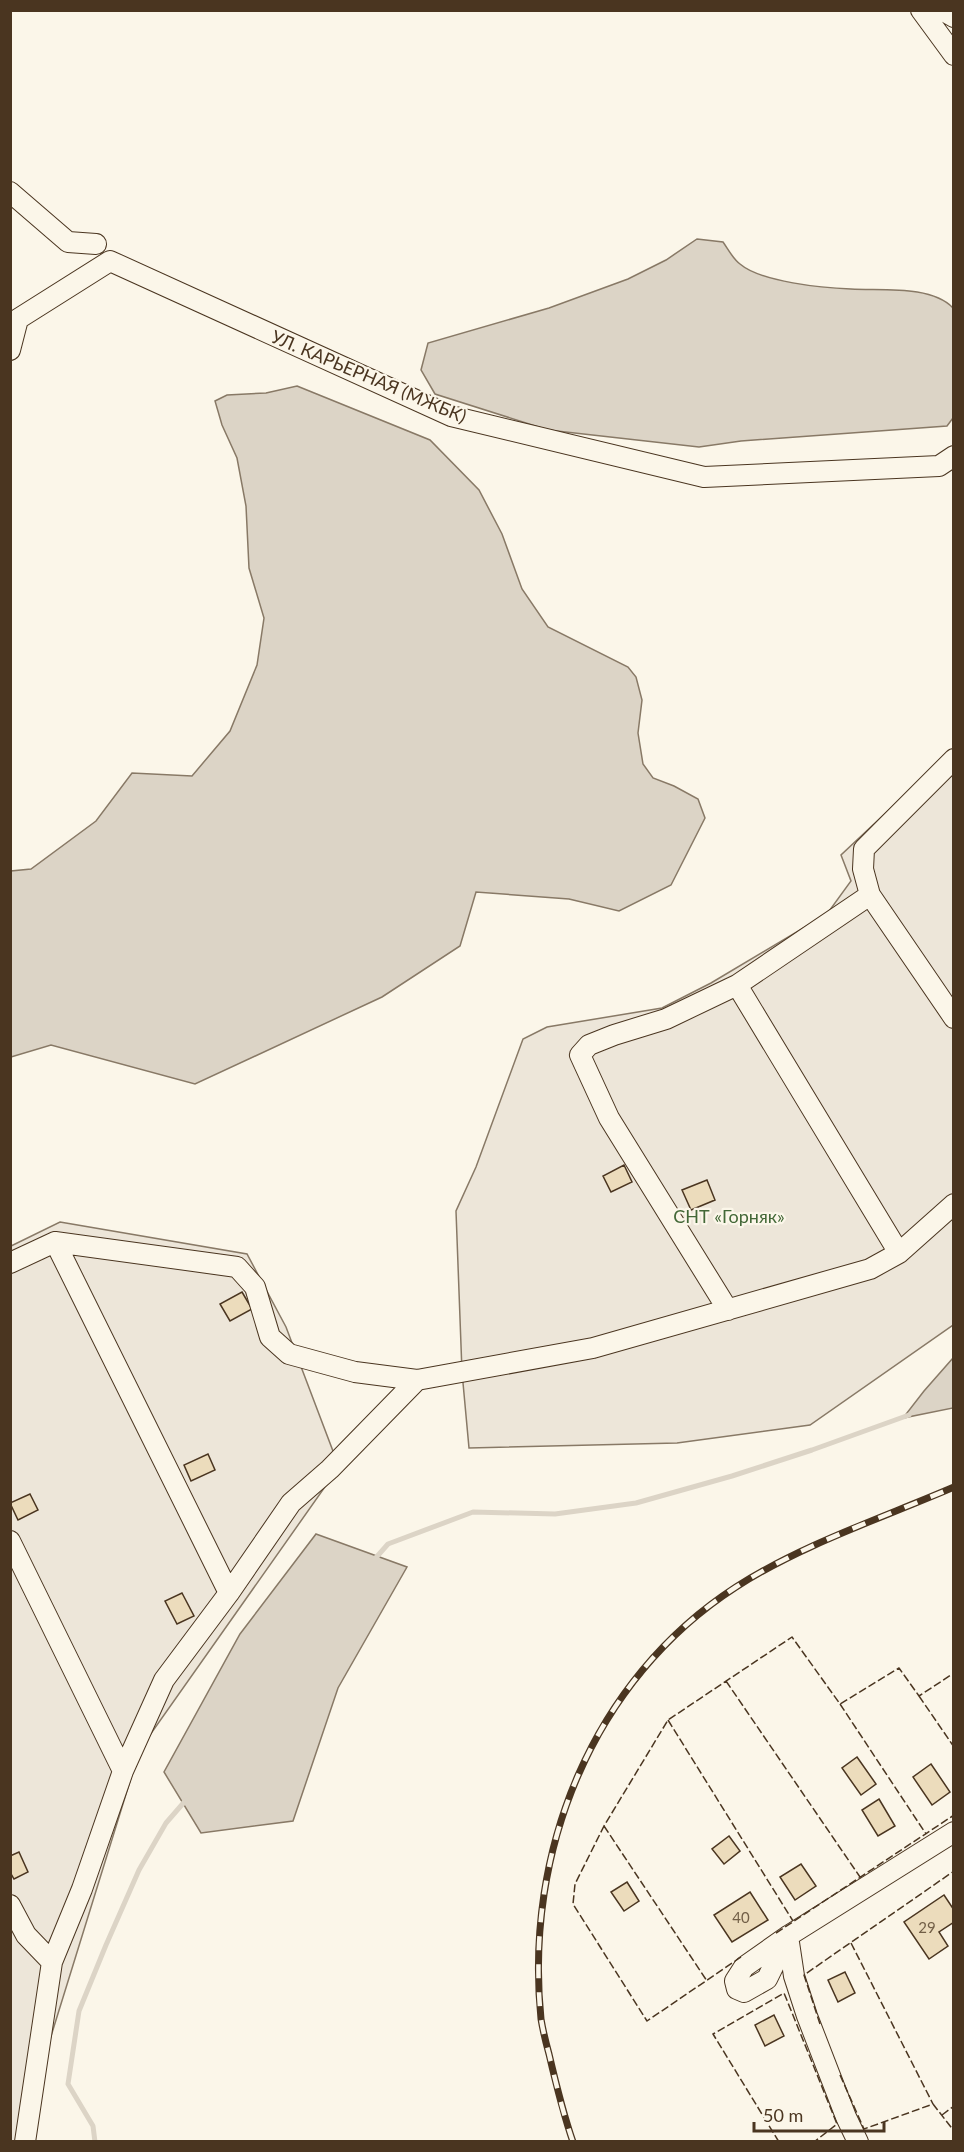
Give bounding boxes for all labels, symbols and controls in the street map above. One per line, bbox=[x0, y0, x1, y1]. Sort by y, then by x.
street label: УЛ. КАРЬЕРНАЯ (МЖБК) bbox=[268, 325, 470, 427]
park label: СНТ «Горняк» bbox=[673, 1205, 785, 1227]
house number: 40 bbox=[732, 1908, 750, 1926]
house number: 29 bbox=[918, 1918, 936, 1936]
scale bar bbox=[754, 2095, 884, 2133]
text: 50 m bbox=[763, 2104, 803, 2126]

